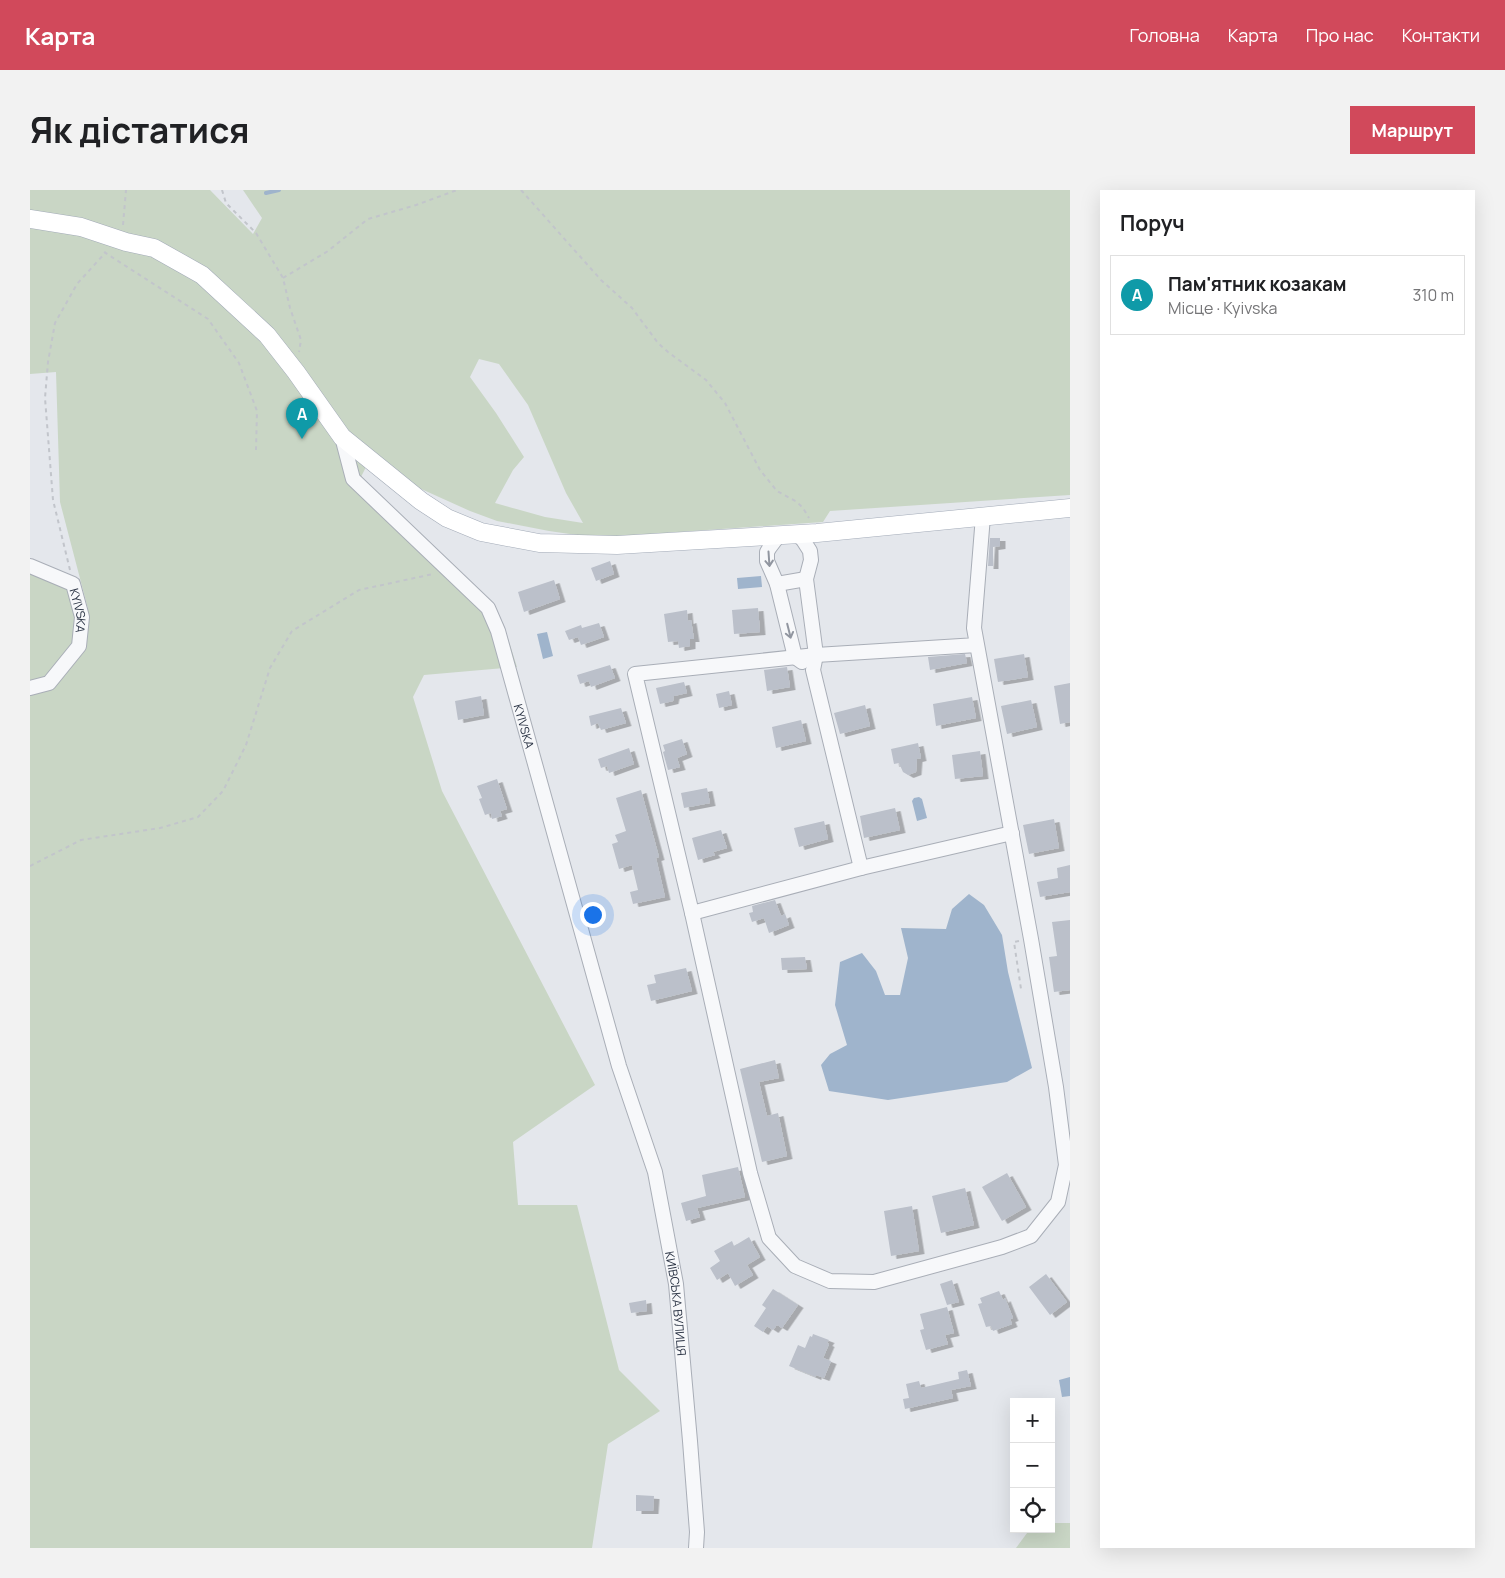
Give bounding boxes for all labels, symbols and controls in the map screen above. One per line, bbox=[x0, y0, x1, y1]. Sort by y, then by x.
text: Карта bbox=[25, 19, 95, 52]
text: Головна bbox=[1130, 23, 1200, 47]
text: Карта bbox=[1228, 23, 1278, 47]
text: Про нас bbox=[1306, 23, 1374, 47]
text: Контакти bbox=[1402, 23, 1480, 47]
text: Як дістатися bbox=[30, 106, 249, 154]
button: Маршрут bbox=[1350, 106, 1475, 154]
text: Поруч bbox=[1120, 209, 1185, 237]
text: Пам'ятник козакам bbox=[1168, 271, 1347, 297]
text: A bbox=[1132, 284, 1142, 306]
text: 310 m bbox=[1412, 284, 1454, 306]
text: Місце · Kyivska bbox=[1168, 297, 1277, 319]
pin: A bbox=[286, 398, 318, 439]
one-way arrow bbox=[764, 550, 773, 566]
street label: KYIVSKA bbox=[66, 586, 91, 634]
one-way arrow bbox=[785, 622, 794, 638]
street label: KYIVSKA bbox=[510, 702, 539, 751]
your location bbox=[580, 902, 606, 928]
street label: КИЇВСЬКА ВУЛИЦЯ bbox=[662, 1250, 691, 1356]
map controls bbox=[1010, 1398, 1055, 1533]
button: + bbox=[1010, 1398, 1055, 1443]
button: − bbox=[1010, 1443, 1055, 1488]
button: locate bbox=[1010, 1488, 1055, 1533]

